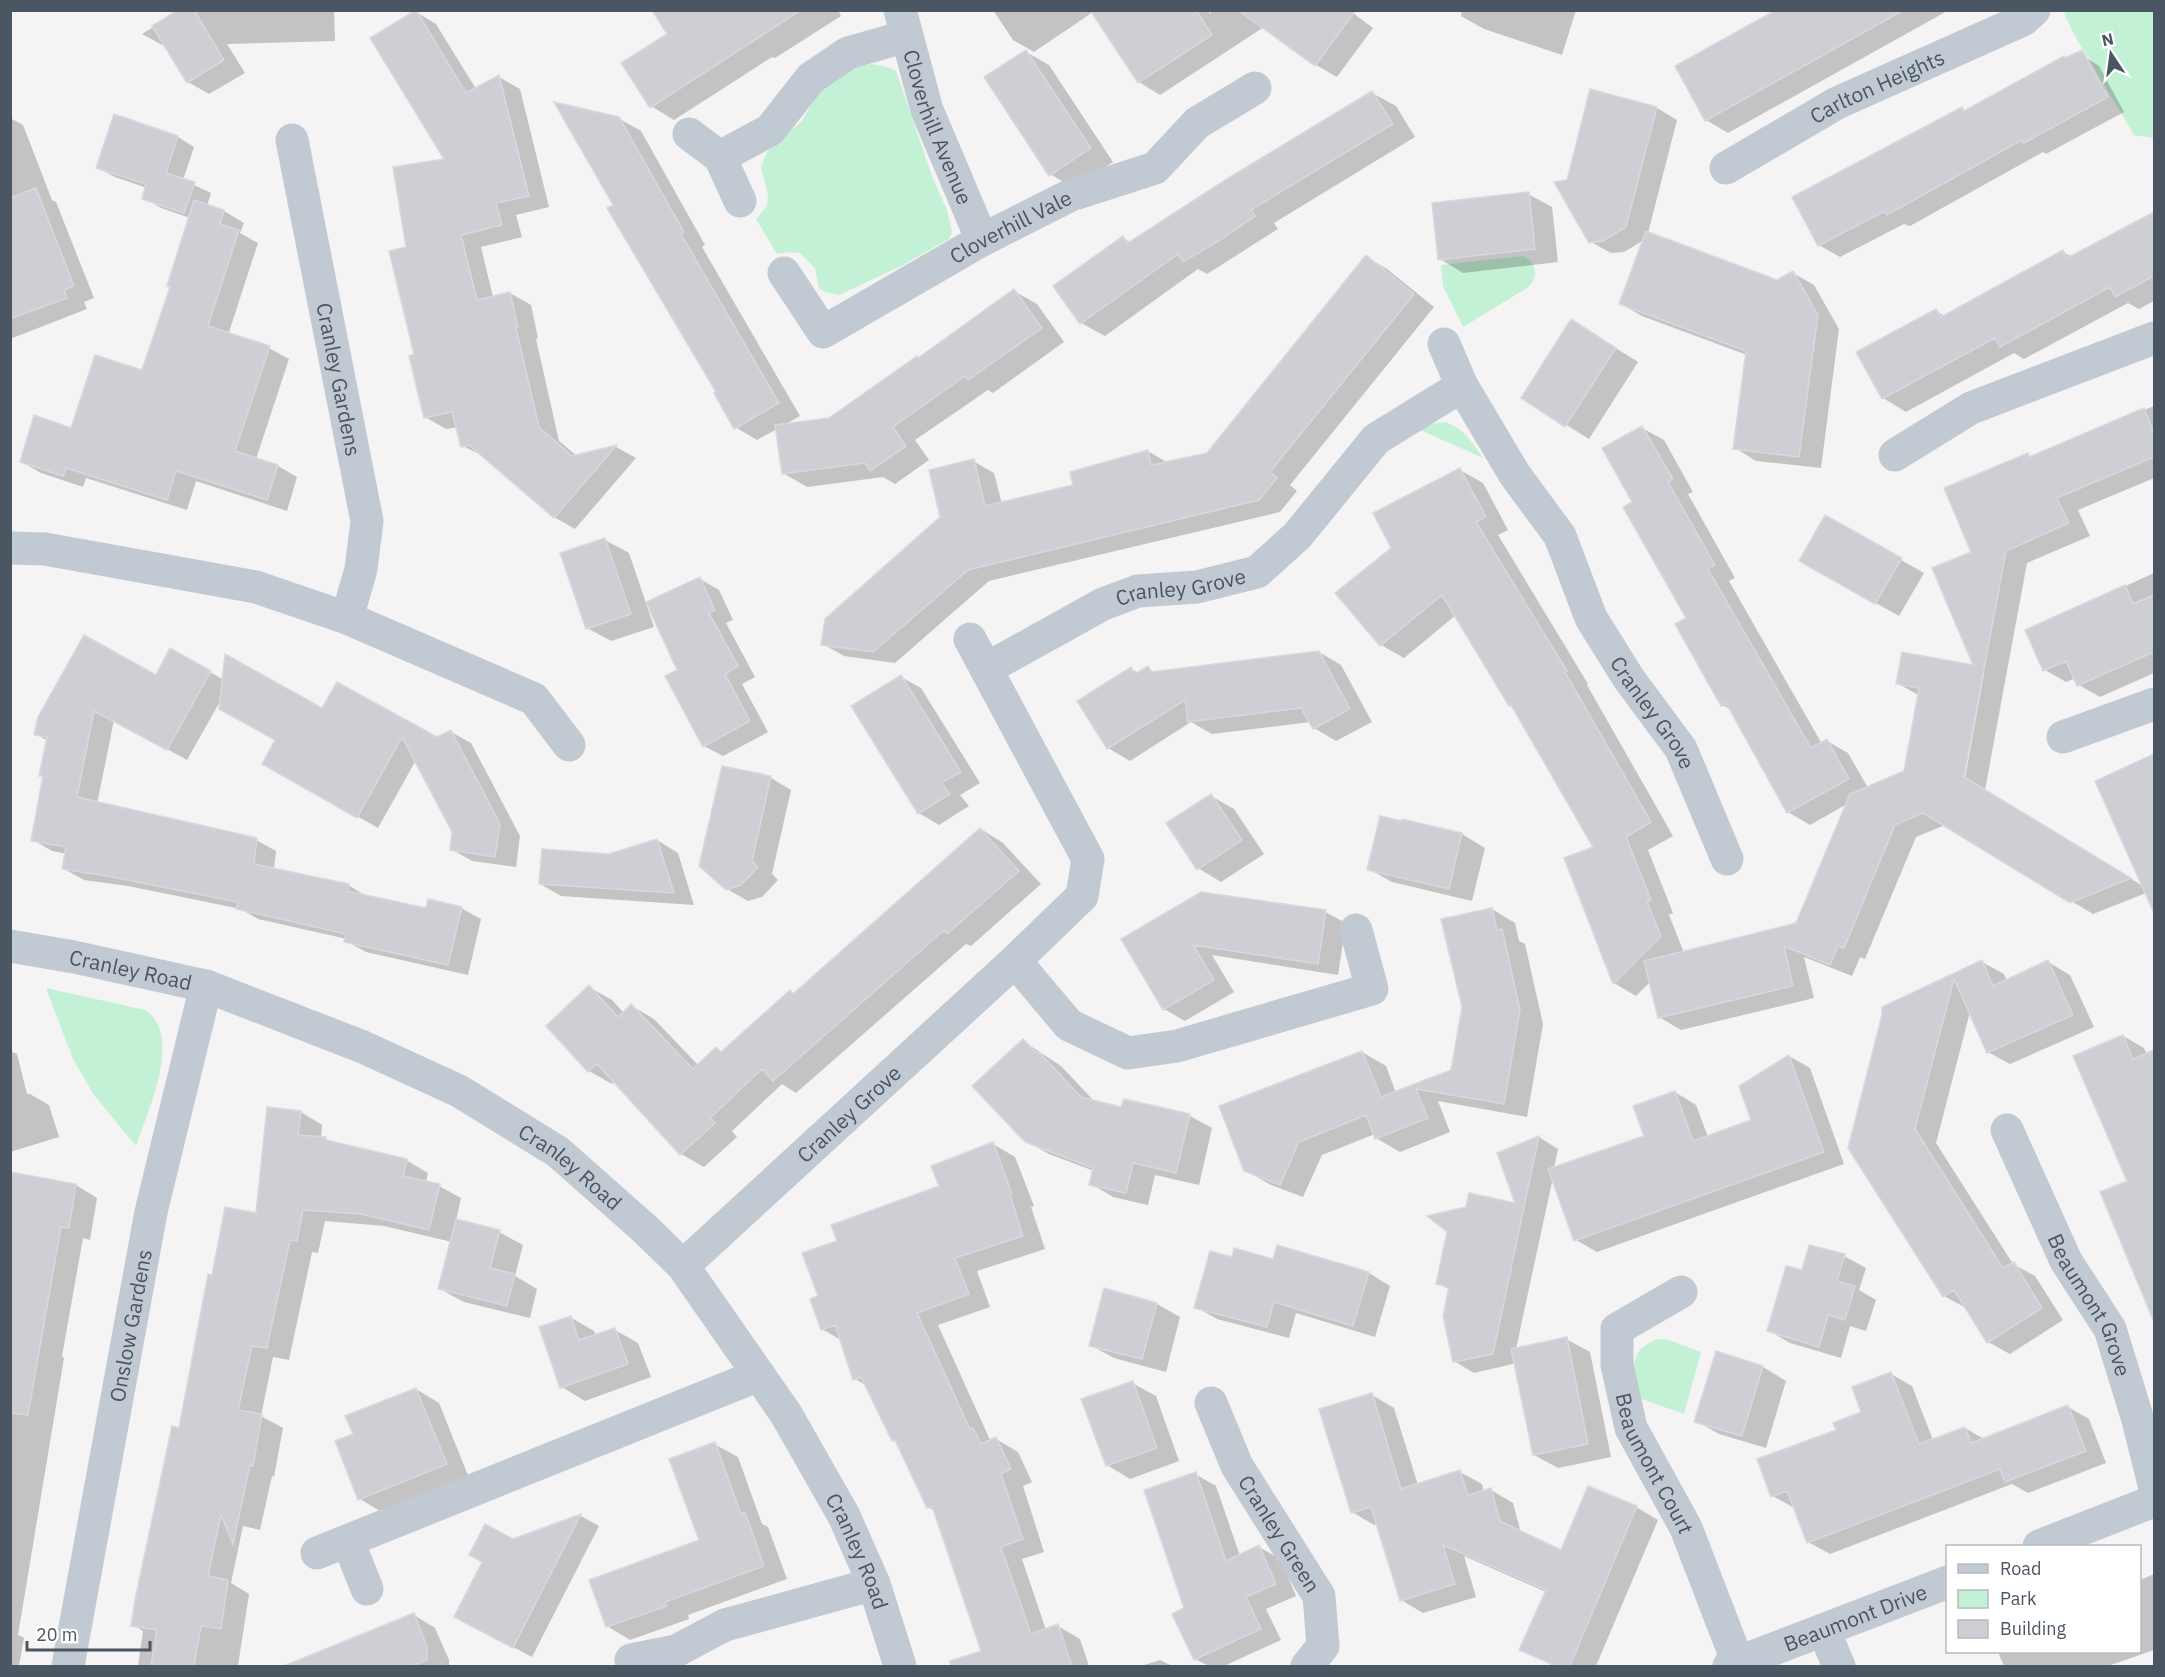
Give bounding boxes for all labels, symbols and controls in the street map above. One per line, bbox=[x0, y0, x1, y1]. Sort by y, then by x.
north arrow bbox=[2081, 24, 2141, 84]
text: N bbox=[2100, 28, 2116, 50]
street label: Carlton Heights bbox=[1804, 43, 1949, 130]
street label: Cloverhill Avenue bbox=[897, 46, 979, 209]
street label: Cloverhill Vale bbox=[944, 183, 1076, 270]
street label: Cranley Gardens bbox=[310, 300, 368, 459]
street label: Cranley Grove bbox=[1111, 561, 1249, 612]
street label: Cranley Grove bbox=[1604, 651, 1702, 773]
street label: Cranley Road bbox=[67, 942, 195, 997]
street label: Cranley Grove bbox=[791, 1059, 907, 1169]
street label: Cranley Road bbox=[513, 1117, 628, 1216]
street label: Beaumont Grove bbox=[2041, 1229, 2138, 1379]
street label: Onslow Gardens bbox=[103, 1247, 158, 1404]
street label: Beaumont Court bbox=[1610, 1390, 1701, 1537]
street label: Cranley Green bbox=[1232, 1470, 1327, 1598]
street label: Cranley Road bbox=[820, 1488, 895, 1613]
legend bbox=[1946, 1545, 2141, 1653]
text: Road bbox=[2000, 1557, 2041, 1580]
street label: Beaumont Drive bbox=[1779, 1577, 1931, 1658]
text: Park bbox=[2000, 1587, 2037, 1610]
scale bar bbox=[27, 1614, 150, 1652]
text: Building bbox=[2000, 1617, 2067, 1640]
text: 20 m bbox=[36, 1623, 78, 1646]

